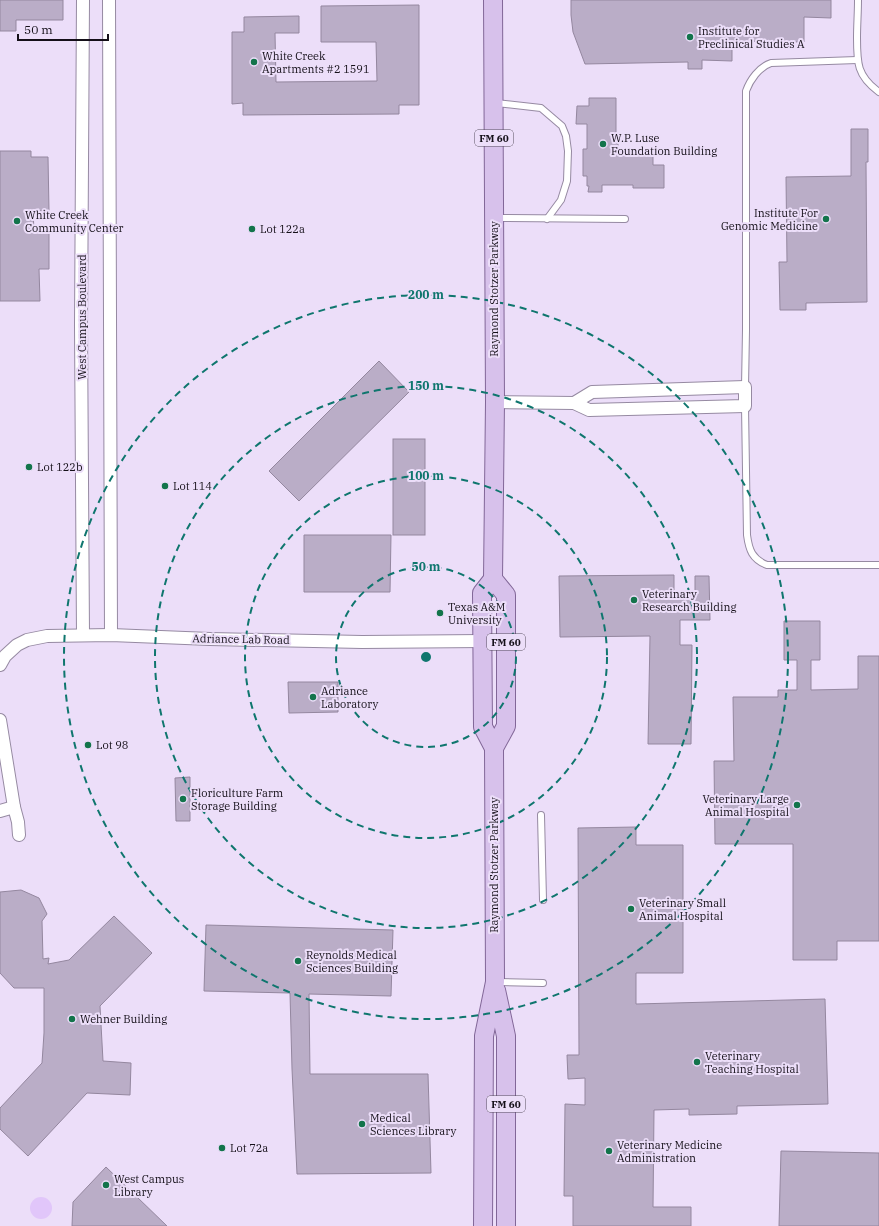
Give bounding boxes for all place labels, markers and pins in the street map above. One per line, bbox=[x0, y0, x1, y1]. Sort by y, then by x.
place label: Institute for Preclinical Studies A bbox=[698, 24, 805, 51]
marker: Institute for Preclinical Studies A bbox=[685, 32, 695, 42]
place label: White Creek Apartments #2 1591 bbox=[262, 49, 370, 76]
marker: White Creek Apartments #2 1591 bbox=[249, 57, 259, 67]
place label: W.P. Luse Foundation Building bbox=[611, 131, 717, 158]
marker: W.P. Luse Foundation Building bbox=[598, 139, 608, 149]
place label: Institute For Genomic Medicine bbox=[721, 206, 818, 233]
place label: White Creek Community Center bbox=[25, 208, 124, 235]
marker: Institute For Genomic Medicine bbox=[821, 214, 831, 224]
marker: White Creek Community Center bbox=[12, 216, 22, 226]
place label: Lot 122a bbox=[260, 222, 305, 236]
marker: Lot 122a bbox=[247, 224, 257, 234]
place label: Lot 122b bbox=[37, 460, 83, 474]
marker: Lot 122b bbox=[24, 462, 34, 472]
place label: Lot 114 bbox=[173, 479, 212, 493]
marker: Lot 114 bbox=[160, 481, 170, 491]
place label: Veterinary Research Building bbox=[642, 587, 736, 614]
marker: Veterinary Research Building bbox=[629, 595, 639, 605]
place label: Texas A&M University bbox=[448, 600, 505, 627]
marker: Texas A&M University bbox=[435, 608, 445, 618]
centre of rings bbox=[419, 650, 433, 664]
place label: Adriance Laboratory bbox=[321, 684, 378, 711]
marker: Adriance Laboratory bbox=[308, 692, 318, 702]
place label: Lot 98 bbox=[96, 738, 128, 752]
marker: Lot 98 bbox=[83, 740, 93, 750]
place label: Floriculture Farm Storage Building bbox=[191, 786, 284, 813]
place label: Veterinary Large Animal Hospital bbox=[702, 792, 789, 819]
marker: Floriculture Farm Storage Building bbox=[178, 794, 188, 804]
marker: Veterinary Large Animal Hospital bbox=[792, 800, 802, 810]
place label: Veterinary Small Animal Hospital bbox=[639, 896, 726, 923]
marker: Veterinary Small Animal Hospital bbox=[626, 904, 636, 914]
place label: Reynolds Medical Sciences Building bbox=[306, 948, 398, 975]
marker: Reynolds Medical Sciences Building bbox=[293, 956, 303, 966]
place label: Wehner Building bbox=[80, 1012, 167, 1026]
marker: Wehner Building bbox=[67, 1014, 77, 1024]
place label: Veterinary Teaching Hospital bbox=[705, 1049, 799, 1076]
marker: Veterinary Teaching Hospital bbox=[692, 1057, 702, 1067]
place label: Medical Sciences Library bbox=[370, 1111, 457, 1138]
marker: Medical Sciences Library bbox=[357, 1119, 367, 1129]
place label: Veterinary Medicine Administration bbox=[617, 1138, 722, 1165]
place label: Lot 72a bbox=[230, 1141, 268, 1155]
marker: Lot 72a bbox=[217, 1143, 227, 1153]
marker: Veterinary Medicine Administration bbox=[604, 1146, 614, 1156]
place label: West Campus Library bbox=[114, 1172, 184, 1199]
marker: West Campus Library bbox=[101, 1180, 111, 1190]

